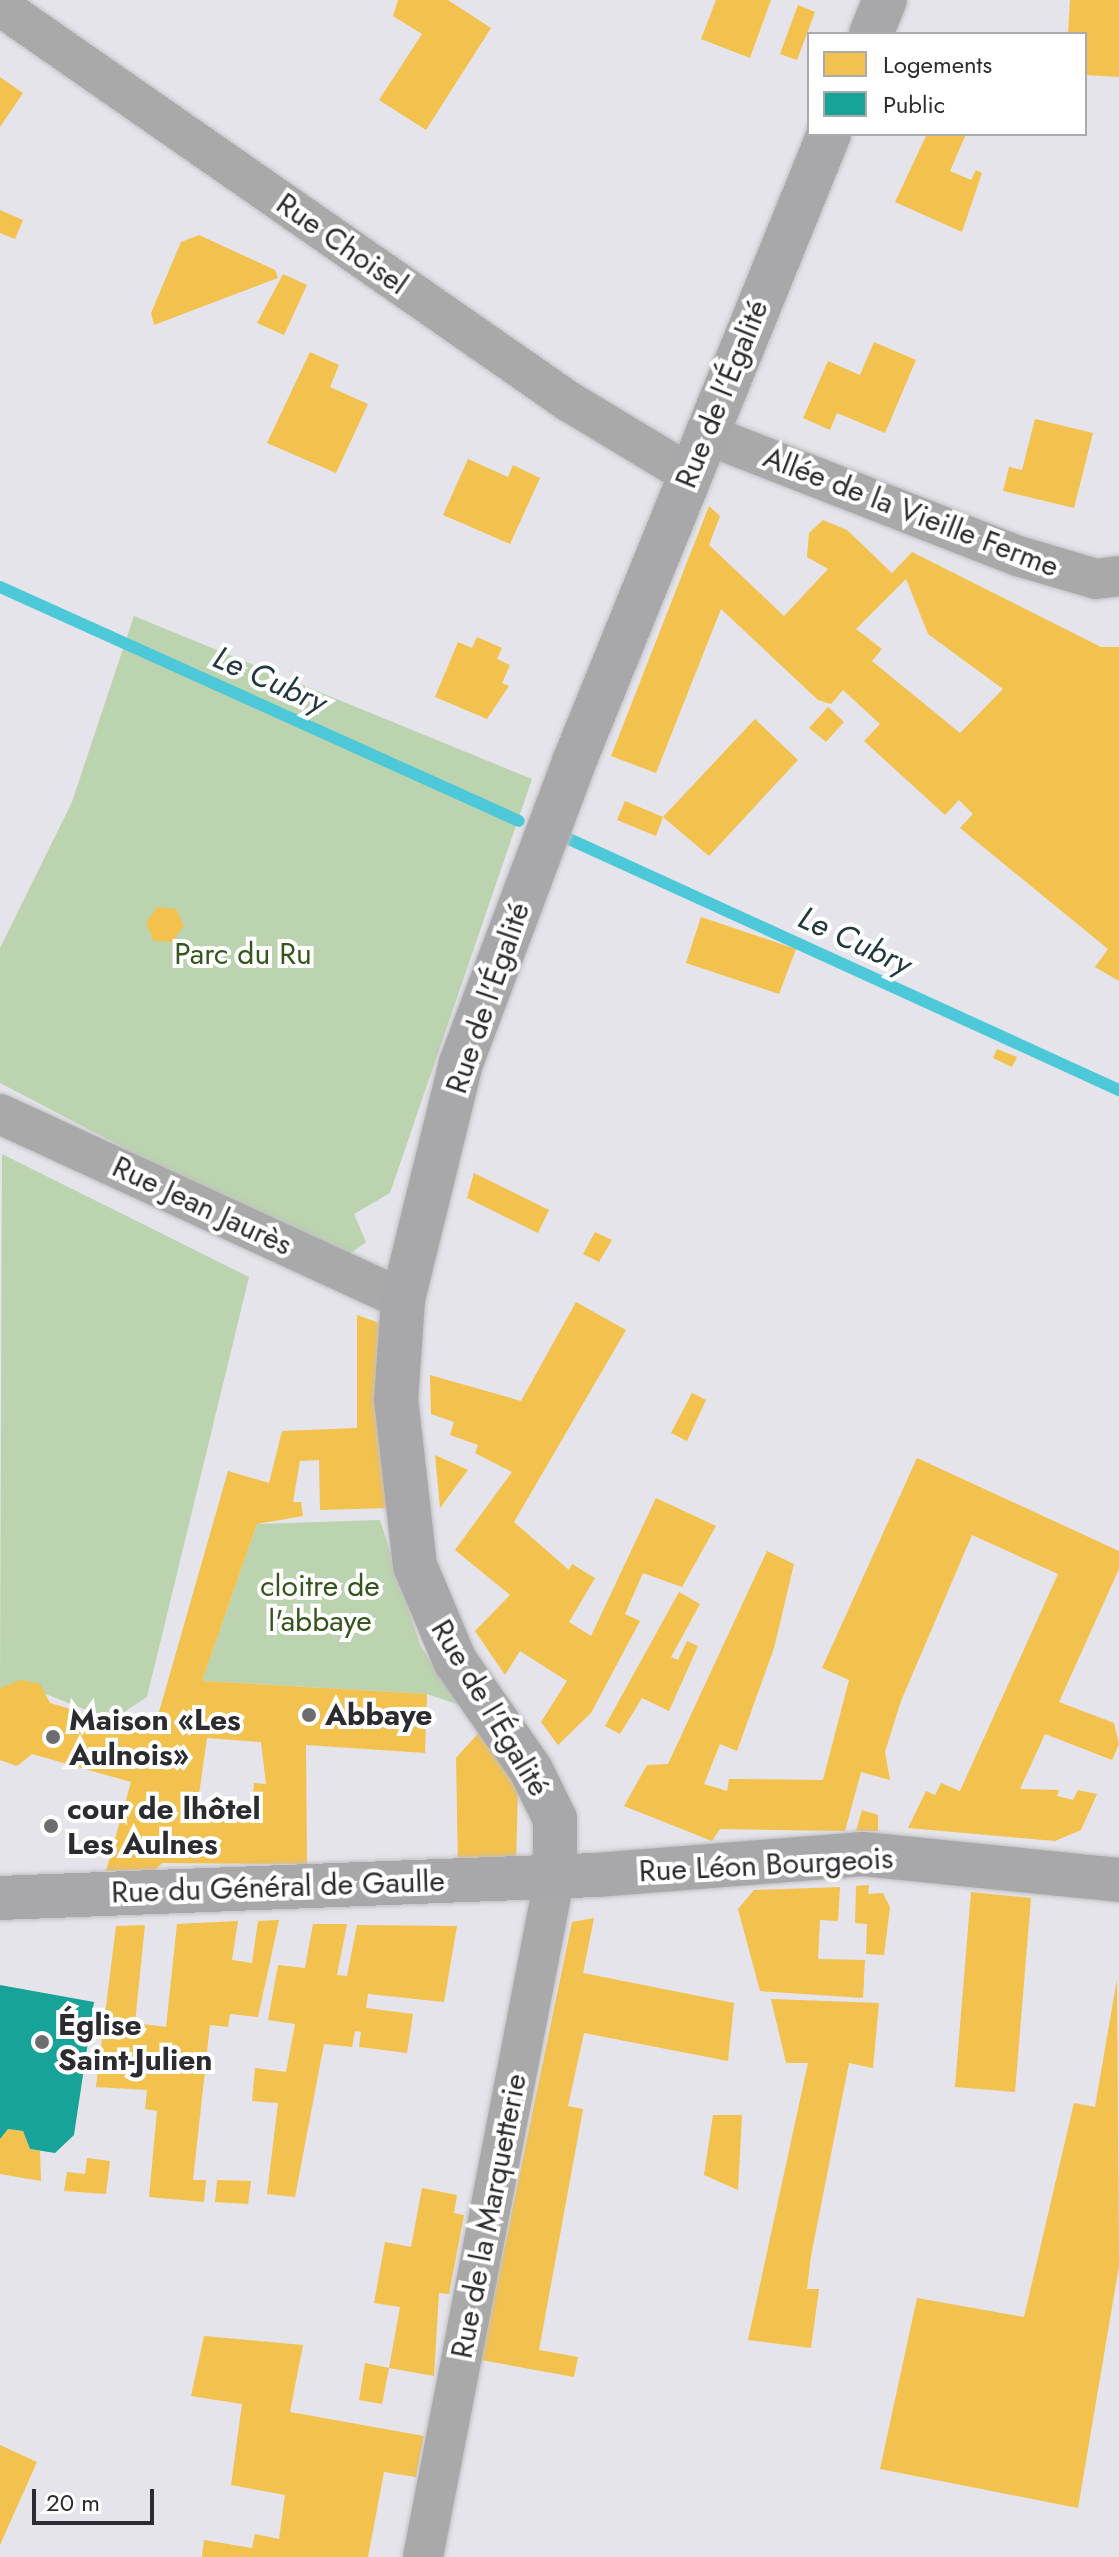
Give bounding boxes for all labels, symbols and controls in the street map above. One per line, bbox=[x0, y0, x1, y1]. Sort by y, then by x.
legend bbox=[807, 32, 1087, 136]
text: Logements bbox=[883, 47, 992, 82]
text: Public bbox=[883, 87, 945, 122]
street label: Rue Choisel bbox=[269, 186, 415, 302]
street label: Rue de l'Égalité bbox=[668, 295, 776, 493]
street label: Allée de la Vieille Ferme bbox=[758, 439, 1064, 585]
water label: Le Cubry bbox=[207, 638, 333, 722]
street label: Rue de l'Égalité bbox=[439, 898, 537, 1098]
water label: Le Cubry bbox=[792, 898, 918, 984]
park label: Parc du Ru bbox=[174, 936, 312, 972]
street label: Rue Jean Jaurès bbox=[107, 1149, 297, 1263]
park label: cloitre de l'abbaye bbox=[260, 1568, 380, 1638]
street label: Rue de l'Égalité bbox=[423, 1613, 557, 1803]
place label: Abbaye bbox=[325, 1697, 432, 1733]
place label: Maison «Les Aulnois» bbox=[69, 1702, 241, 1772]
marker: Abbaye bbox=[300, 1706, 318, 1724]
marker: Maison «Les Aulnois» bbox=[44, 1728, 62, 1746]
place label: cour de lhôtel Les Aulnes bbox=[67, 1791, 260, 1862]
marker: cour de lhôtel Les Aulnes bbox=[42, 1817, 60, 1835]
street label: Rue Léon Bourgeois bbox=[638, 1840, 894, 1890]
street label: Rue du Général de Gaulle bbox=[111, 1863, 445, 1911]
place label: Église Saint-Julien bbox=[58, 2007, 213, 2078]
marker: Église Saint-Julien bbox=[33, 2033, 51, 2051]
street label: Rue de la Marquetterie bbox=[444, 2071, 534, 2361]
scale bar bbox=[36, 2473, 158, 2523]
text: 20 m bbox=[46, 2485, 100, 2520]

